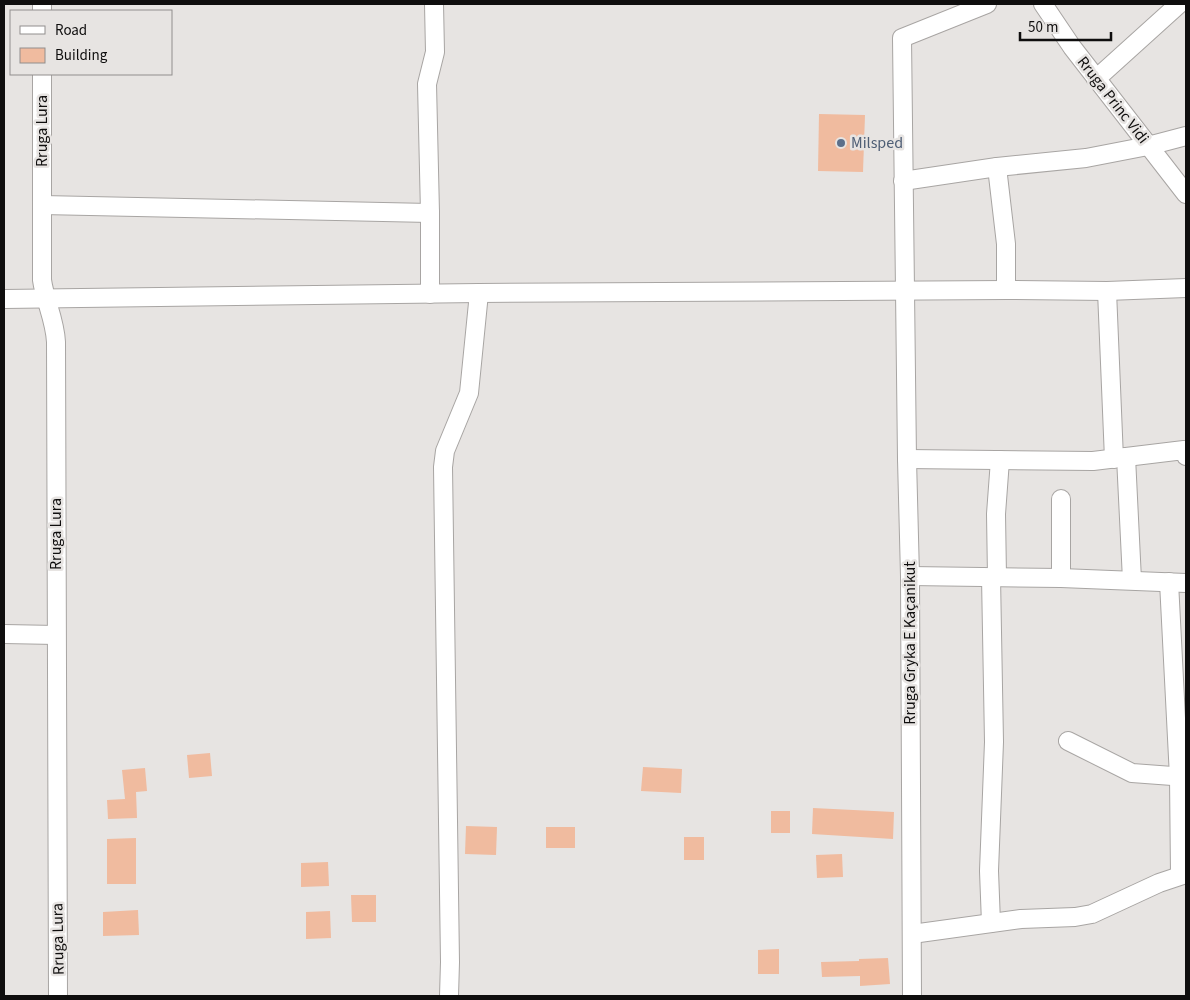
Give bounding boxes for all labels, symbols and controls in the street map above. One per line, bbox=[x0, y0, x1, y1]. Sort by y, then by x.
legend bbox=[10, 10, 172, 75]
scale bar bbox=[1020, 10, 1111, 42]
text: 50 m bbox=[1028, 17, 1058, 38]
text: Road bbox=[55, 20, 87, 41]
text: Building bbox=[55, 45, 108, 66]
street label: Rruga Princ Vidi bbox=[1072, 52, 1154, 148]
street label: Rruga Lura bbox=[31, 95, 53, 167]
place label: Milsped bbox=[851, 132, 903, 154]
marker: Milsped bbox=[835, 137, 847, 149]
street label: Rruga Lura bbox=[45, 498, 67, 570]
street label: Rruga Gryka E Kaçanikut bbox=[899, 561, 921, 725]
street label: Rruga Lura bbox=[46, 903, 70, 975]

